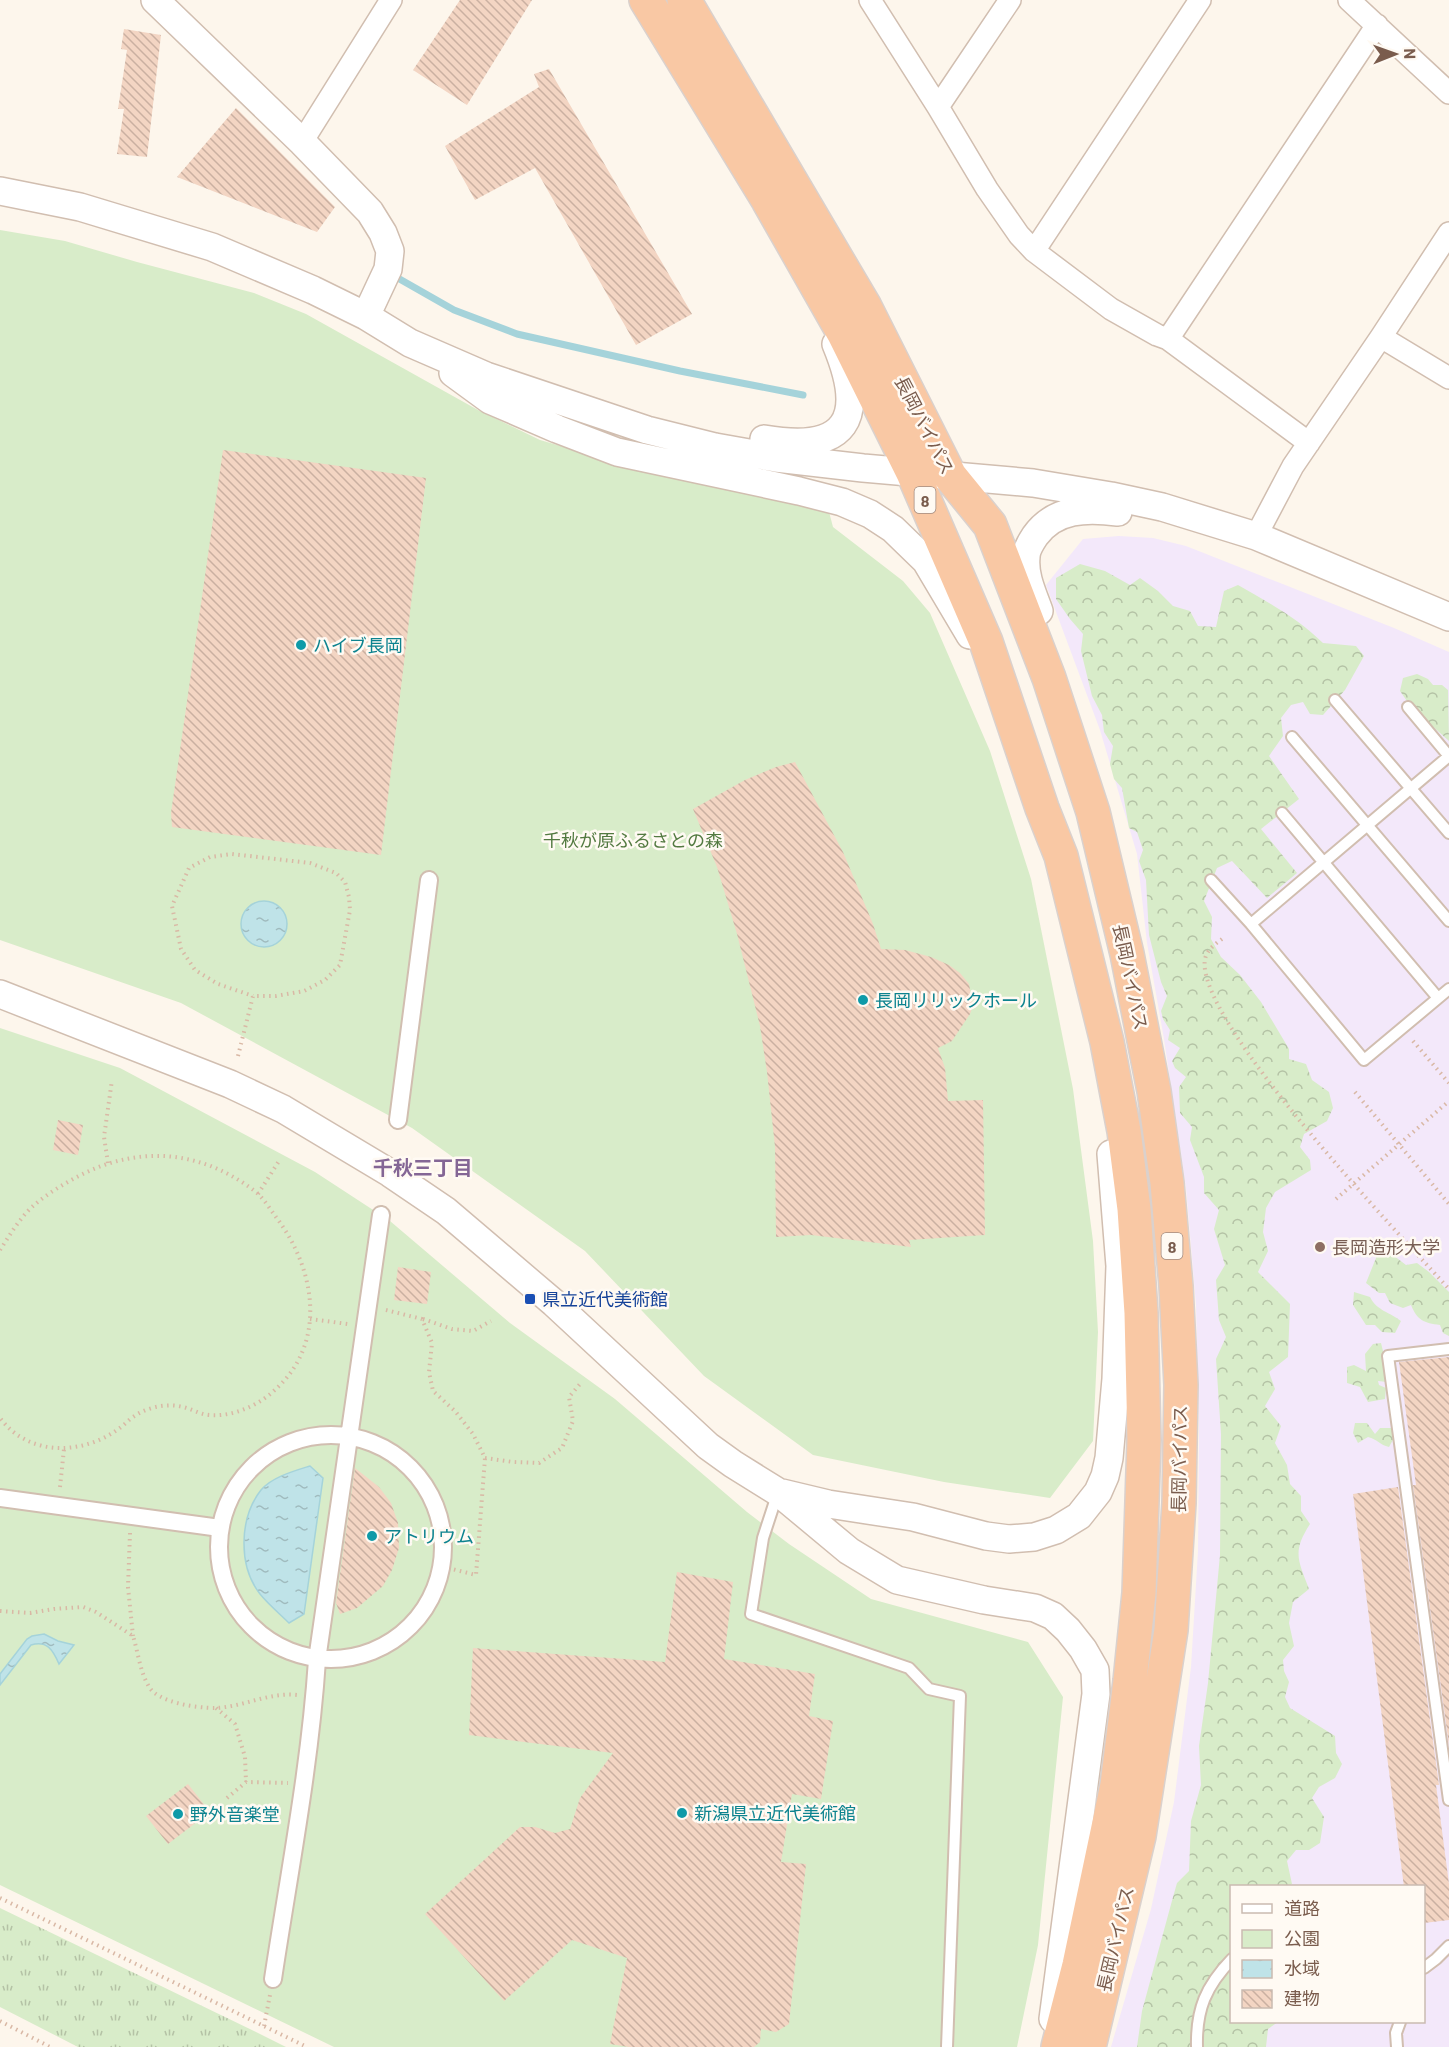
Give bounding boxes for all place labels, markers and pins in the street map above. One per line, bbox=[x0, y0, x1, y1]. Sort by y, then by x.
place label: ハイブ長岡 bbox=[313, 634, 403, 656]
marker: ハイブ長岡 bbox=[294, 638, 308, 652]
place label: 長岡リリックホール bbox=[875, 989, 1037, 1011]
marker: 長岡リリックホール bbox=[856, 993, 870, 1007]
place label: 長岡造形大学 bbox=[1332, 1236, 1440, 1258]
marker: 長岡造形大学 bbox=[1313, 1240, 1327, 1254]
place label: 県立近代美術館 bbox=[542, 1288, 668, 1310]
marker: 県立近代美術館 bbox=[523, 1292, 537, 1306]
place label: アトリウム bbox=[384, 1525, 474, 1547]
marker: アトリウム bbox=[365, 1529, 379, 1543]
place label: 新潟県立近代美術館 bbox=[694, 1802, 856, 1824]
place label: 野外音楽堂 bbox=[190, 1803, 280, 1825]
marker: 新潟県立近代美術館 bbox=[675, 1806, 689, 1820]
marker: 野外音楽堂 bbox=[171, 1807, 185, 1821]

